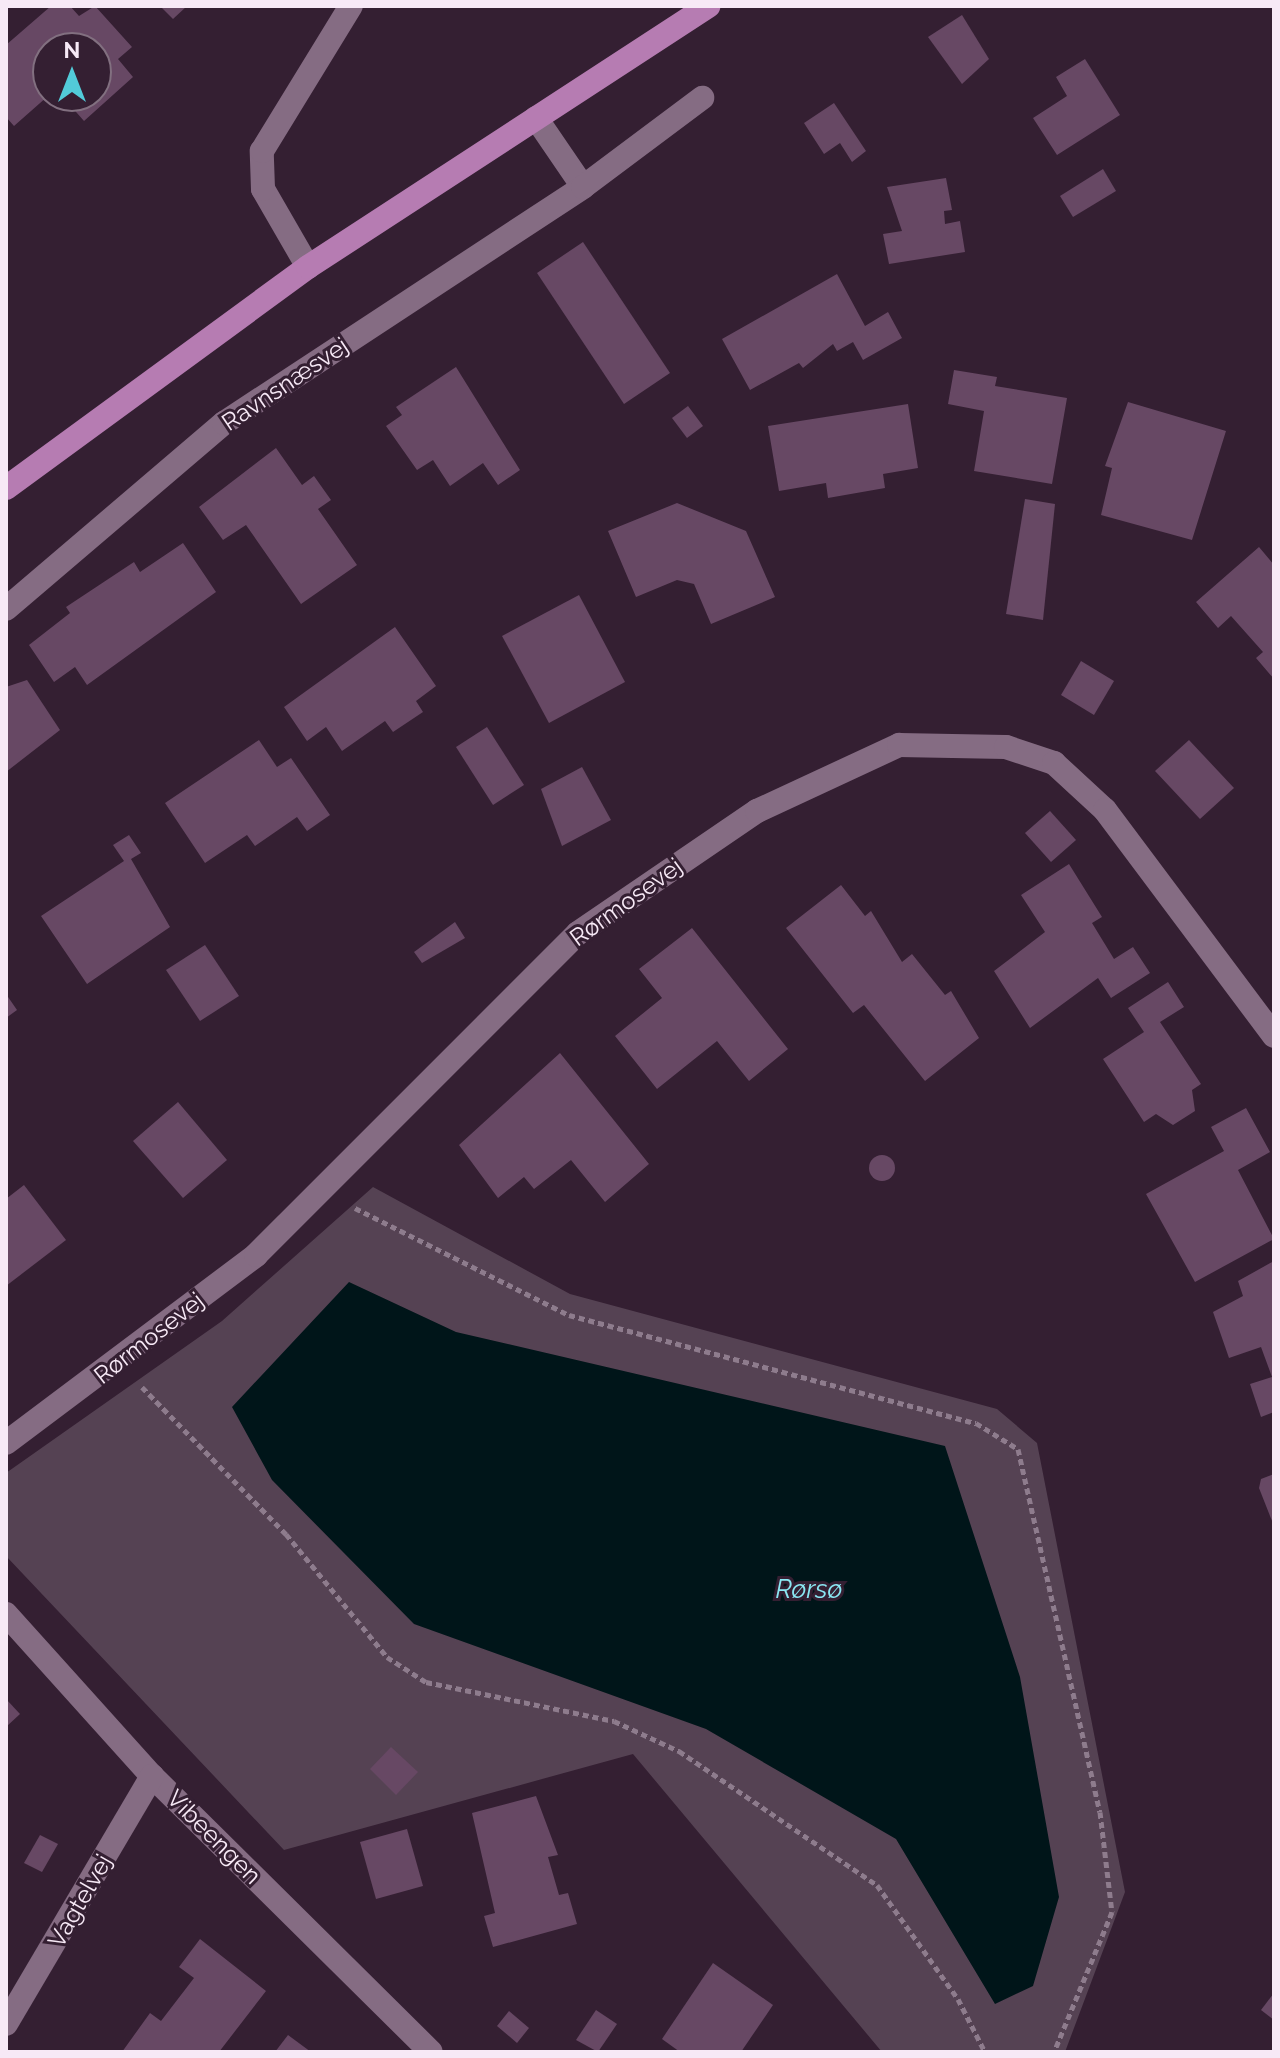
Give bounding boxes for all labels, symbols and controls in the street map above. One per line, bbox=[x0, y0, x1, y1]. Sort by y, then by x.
north arrow bbox=[32, 32, 112, 112]
text: N bbox=[64, 37, 80, 63]
street label: Ravnsnæsvej bbox=[216, 331, 354, 437]
street label: Rørmosevej bbox=[564, 852, 688, 952]
street label: Rørmosevej bbox=[88, 1286, 210, 1390]
water label: Rørsø bbox=[776, 1574, 842, 1606]
street label: Vibeengen bbox=[161, 1784, 267, 1890]
street label: Vagtelvej bbox=[42, 1849, 118, 1953]

